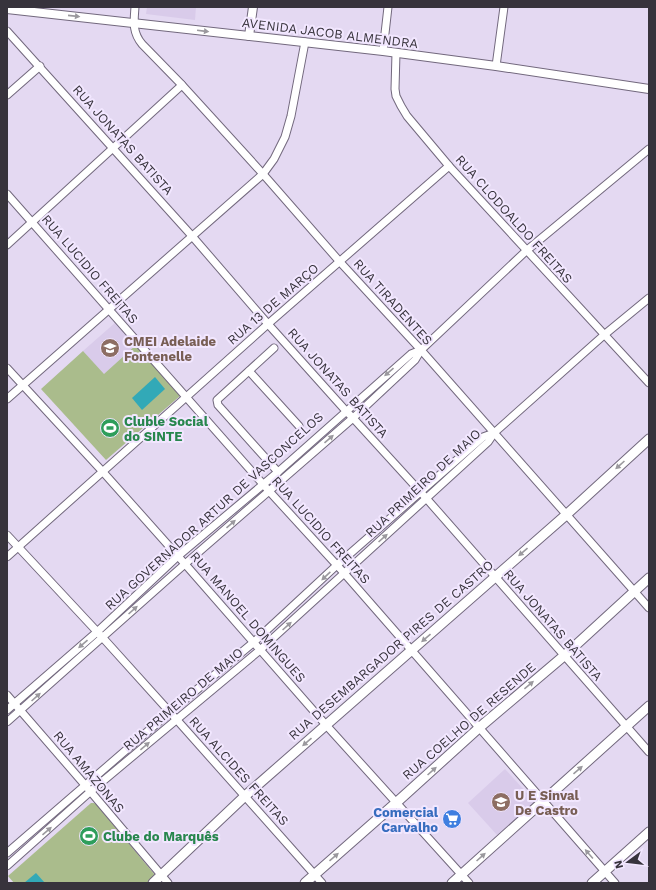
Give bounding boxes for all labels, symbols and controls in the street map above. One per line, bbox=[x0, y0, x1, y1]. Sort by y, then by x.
one-way arrow bbox=[68, 13, 80, 19]
street label: AVENIDA JACOB ALMENDRA bbox=[241, 15, 419, 51]
one-way arrow bbox=[197, 27, 209, 34]
street label: RUA JONATAS BATISTA bbox=[70, 82, 176, 198]
street label: RUA CLODOALDO FREITAS bbox=[453, 152, 575, 286]
street label: RUA LUCIDIO FREITAS bbox=[39, 212, 141, 326]
street label: RUA TIRADENTES bbox=[351, 256, 435, 348]
street label: RUA 13 DE MARÇO bbox=[224, 260, 322, 348]
street label: RUA JONATAS BATISTA bbox=[285, 325, 391, 441]
place label: CMEI Adelaide Fontenelle bbox=[124, 334, 217, 364]
school or university icon: CMEI Adelaide Fontenelle bbox=[99, 337, 121, 359]
one-way arrow bbox=[384, 368, 395, 377]
street label: RUA GOVERNADOR ARTUR DE VASCONCELOS bbox=[102, 409, 326, 613]
place label: Cluble Social do SINTE bbox=[124, 414, 209, 444]
sports icon: Cluble Social do SINTE bbox=[99, 417, 121, 439]
street label: RUA PRIMEIRO DE MAIO bbox=[362, 426, 484, 540]
one-way arrow bbox=[324, 434, 334, 444]
one-way arrow bbox=[615, 460, 625, 470]
street label: RUA LUCIDIO FREITAS bbox=[269, 473, 373, 587]
one-way arrow bbox=[226, 520, 236, 529]
one-way arrow bbox=[378, 533, 388, 542]
one-way arrow bbox=[518, 547, 529, 556]
street label: RUA MANOEL DOMINGUES bbox=[187, 549, 309, 685]
street label: RUA DESEMBARGADOR PIRES DE CASTRO bbox=[286, 557, 496, 743]
street label: RUA JONATAS BATISTA bbox=[501, 566, 606, 684]
one-way arrow bbox=[321, 571, 331, 580]
one-way arrow bbox=[128, 606, 139, 615]
one-way arrow bbox=[282, 621, 292, 630]
one-way arrow bbox=[421, 633, 431, 642]
one-way arrow bbox=[77, 640, 88, 649]
street label: RUA PRIMEIRO DE MAIO bbox=[120, 644, 246, 754]
street label: RUA COELHO DE RESENDE bbox=[399, 659, 539, 783]
one-way arrow bbox=[524, 680, 534, 690]
one-way arrow bbox=[31, 692, 42, 701]
street label: RUA ALCIDES FREITAS bbox=[186, 714, 292, 828]
street label: RUA AMAZONAS bbox=[51, 728, 127, 816]
one-way arrow bbox=[302, 737, 312, 746]
one-way arrow bbox=[140, 742, 151, 751]
one-way arrow bbox=[572, 766, 583, 775]
one-way arrow bbox=[427, 767, 436, 776]
place label: U E Sinval De Castro bbox=[515, 788, 580, 818]
school or university icon: U E Sinval De Castro bbox=[490, 791, 512, 813]
place label: Comercial Carvalho bbox=[373, 805, 439, 835]
supermarket icon: Comercial Carvalho bbox=[441, 808, 463, 830]
sports icon: Clube do Marquês bbox=[78, 825, 100, 847]
one-way arrow bbox=[41, 826, 52, 835]
place label: Clube do Marquês bbox=[103, 829, 219, 844]
north arrow bbox=[608, 842, 648, 882]
one-way arrow bbox=[585, 849, 594, 858]
one-way arrow bbox=[476, 852, 486, 862]
one-way arrow bbox=[329, 853, 340, 862]
text: N bbox=[611, 859, 626, 870]

